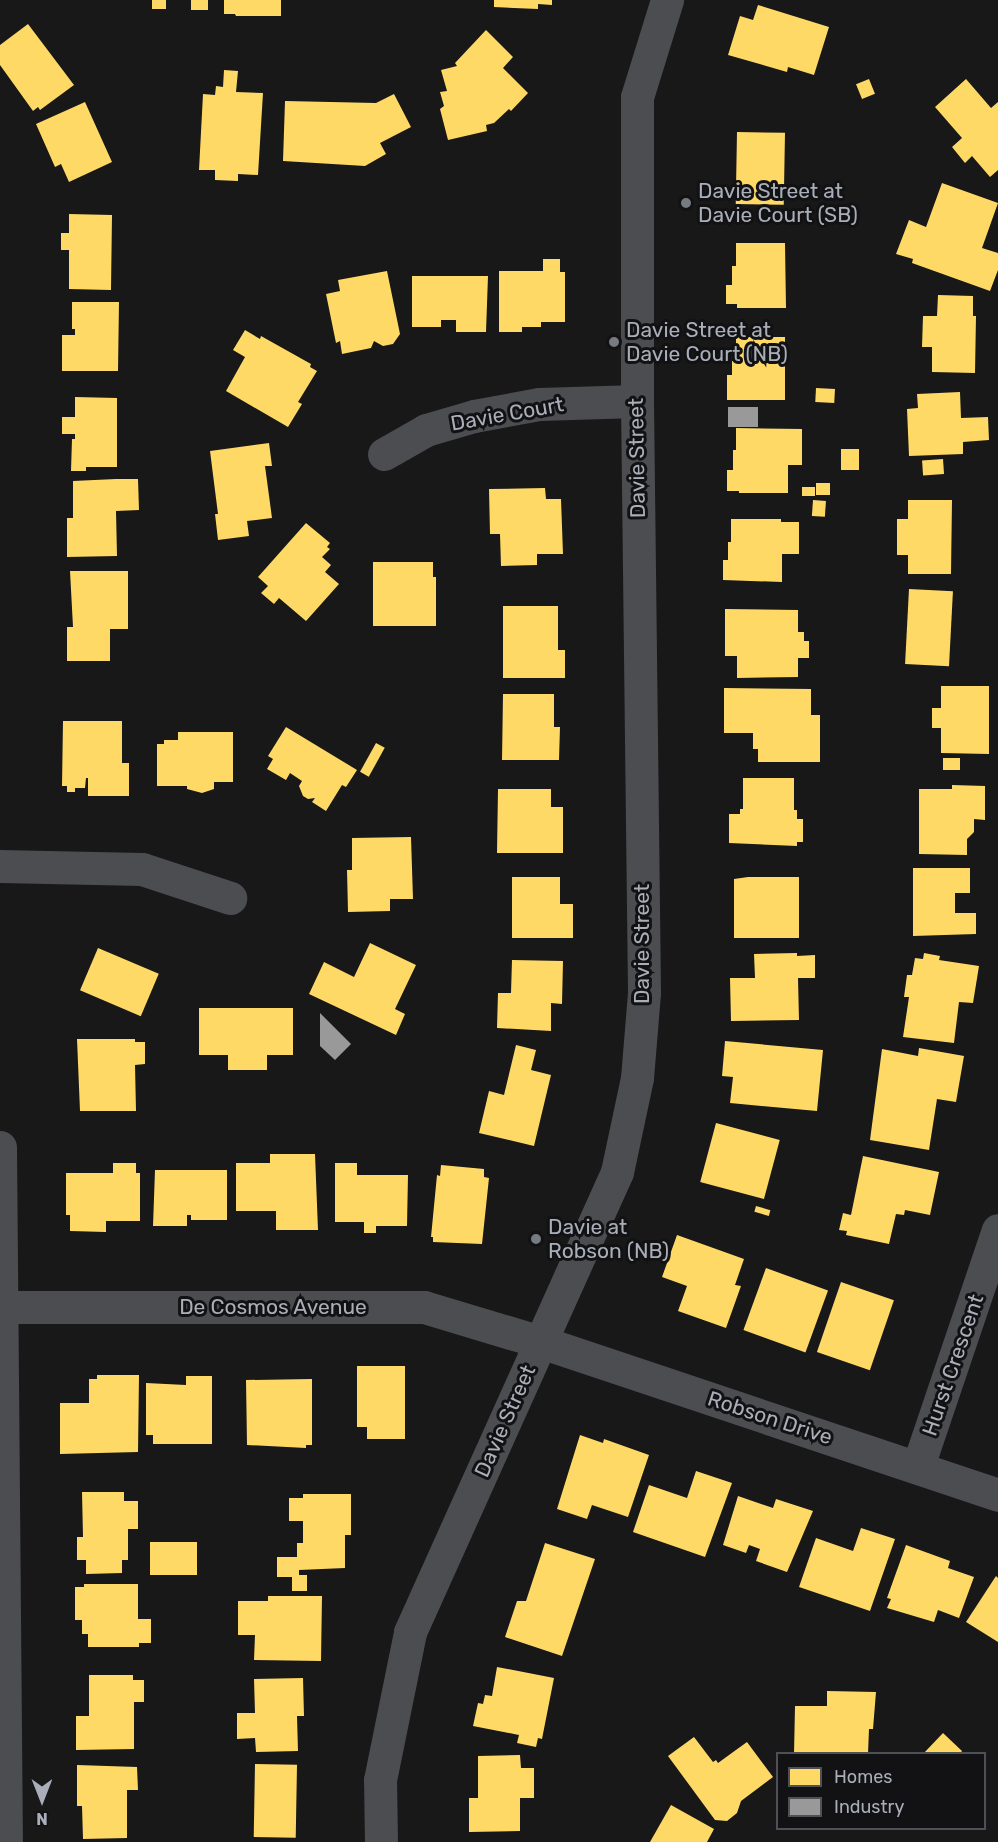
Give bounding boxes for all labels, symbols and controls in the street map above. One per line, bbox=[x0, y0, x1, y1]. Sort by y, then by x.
place label: Davie Street at Davie Court (SB) bbox=[698, 178, 858, 228]
marker: Davie Street at Davie Court (SB) bbox=[679, 196, 693, 210]
place label: Davie Street at Davie Court (NB) bbox=[626, 317, 788, 367]
marker: Davie Street at Davie Court (NB) bbox=[607, 335, 621, 349]
street label: Davie Court bbox=[449, 392, 565, 436]
street label: Davie Street bbox=[623, 398, 651, 518]
street label: Davie Street bbox=[629, 884, 655, 1004]
place label: Davie at Robson (NB) bbox=[548, 1214, 669, 1264]
marker: Davie at Robson (NB) bbox=[529, 1232, 543, 1246]
street label: Hurst Crescent bbox=[917, 1291, 989, 1439]
street label: De Cosmos Avenue bbox=[179, 1294, 367, 1320]
street label: Davie Street bbox=[469, 1361, 541, 1481]
street label: Robson Drive bbox=[705, 1386, 835, 1450]
legend bbox=[776, 1752, 986, 1830]
text: Homes bbox=[834, 1766, 892, 1788]
north arrow bbox=[12, 1770, 72, 1830]
text: Industry bbox=[834, 1796, 904, 1818]
text: N bbox=[36, 1809, 48, 1828]

